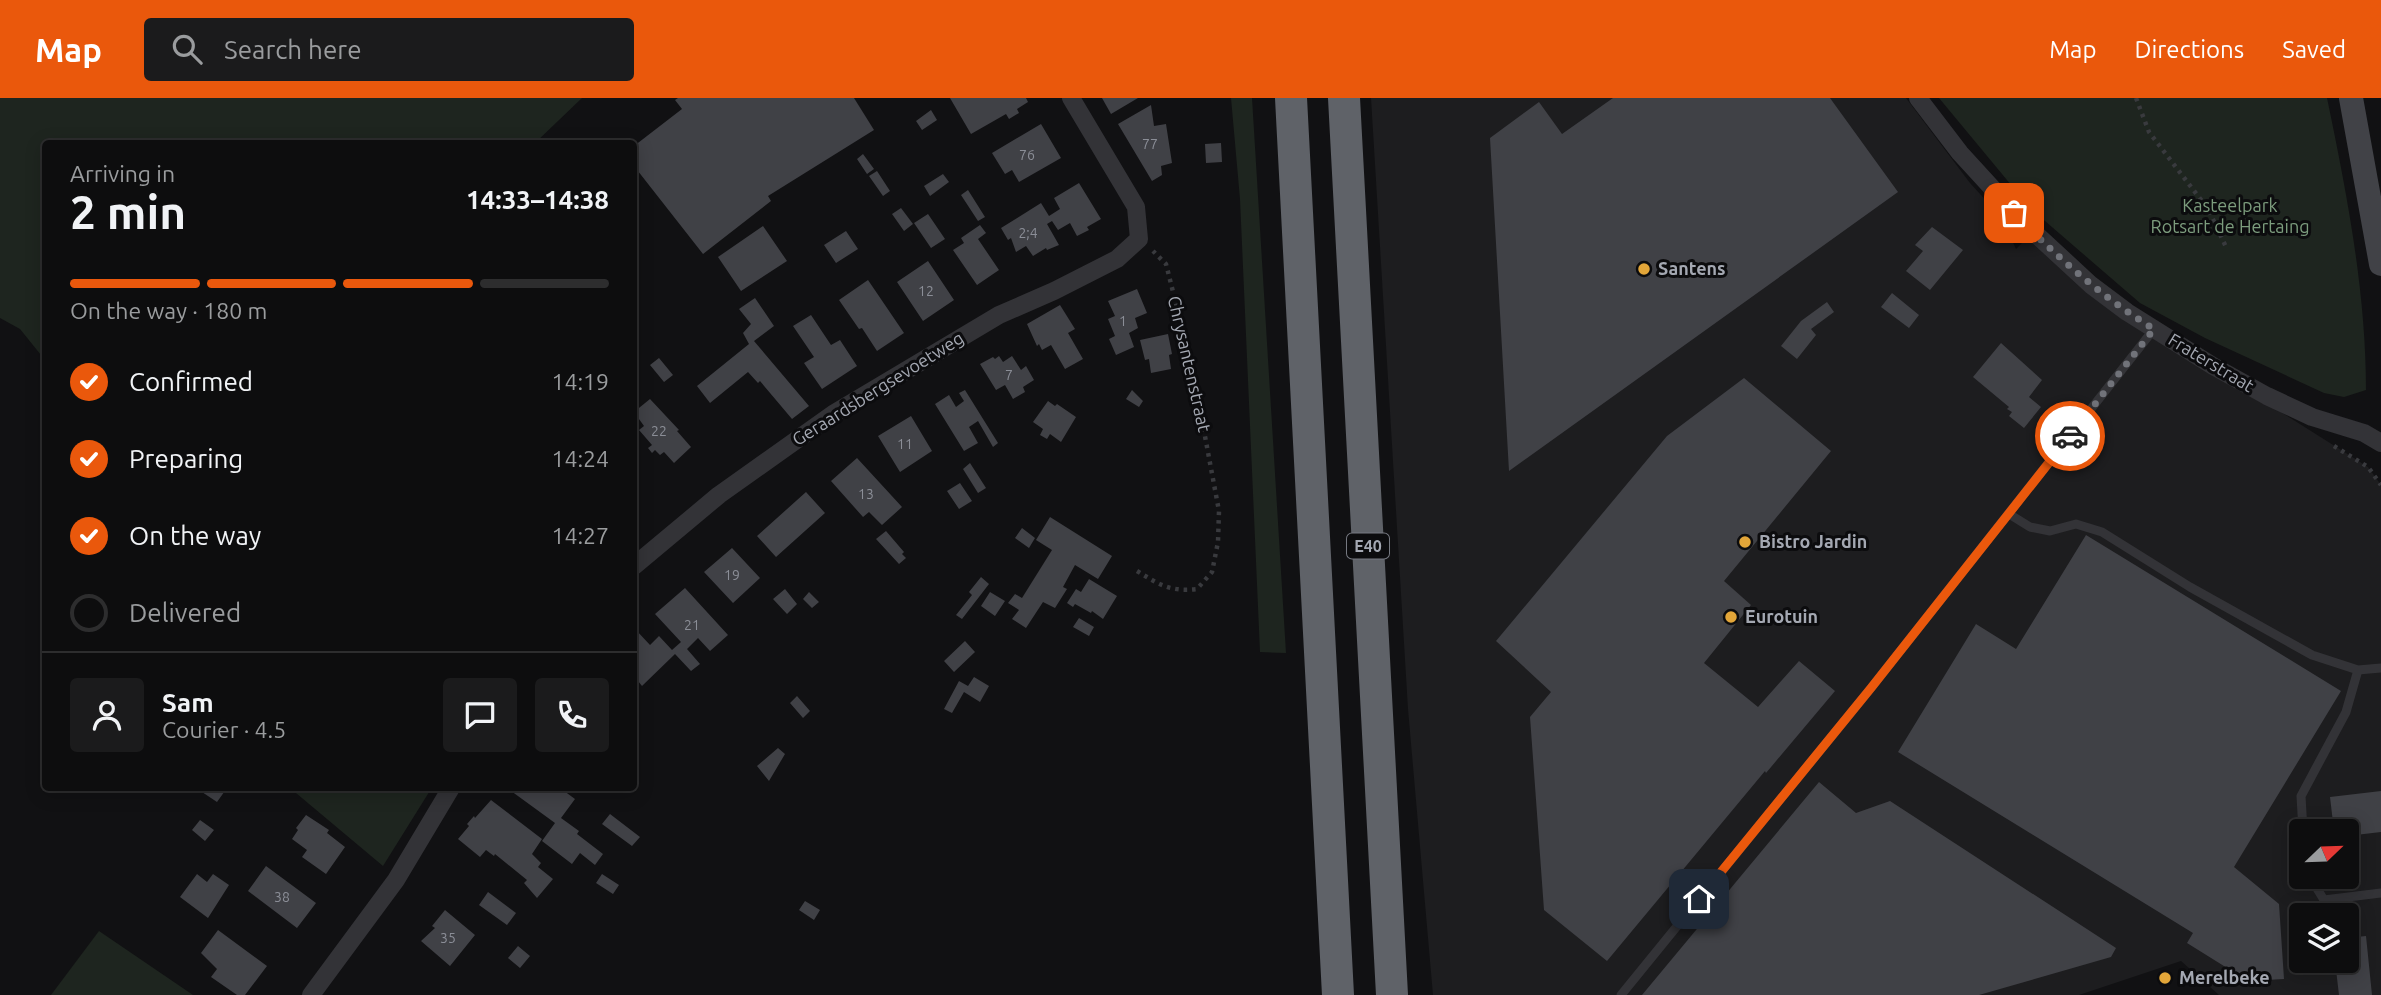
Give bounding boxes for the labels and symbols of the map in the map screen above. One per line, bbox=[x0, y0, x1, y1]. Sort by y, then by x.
house number: 77 bbox=[1142, 136, 1158, 152]
house number: 76 bbox=[1019, 147, 1035, 163]
pin bbox=[1984, 183, 2044, 243]
park label: Kasteelpark Rotsart de Hertaing bbox=[2150, 195, 2310, 236]
house number: 2;4 bbox=[1018, 225, 1038, 241]
place label: Santens bbox=[1658, 258, 1726, 278]
marker: Santens bbox=[1636, 261, 1652, 277]
house number: 12 bbox=[918, 283, 934, 299]
street label: Chrysantenstraat bbox=[1165, 294, 1215, 434]
house number: 1 bbox=[1119, 313, 1127, 329]
street label: Geraardsbergsevoetweg bbox=[788, 327, 967, 449]
street label: Fraterstraat bbox=[2165, 329, 2258, 396]
house number: 7 bbox=[1005, 367, 1013, 383]
courier bbox=[2035, 401, 2105, 471]
house number: 22 bbox=[651, 423, 667, 439]
house number: 11 bbox=[897, 436, 913, 452]
house number: 13 bbox=[858, 486, 874, 502]
place label: Bistro Jardin bbox=[1759, 531, 1867, 551]
road number: E40 bbox=[1347, 534, 1389, 559]
marker: Bistro Jardin bbox=[1737, 534, 1753, 550]
house number: 19 bbox=[724, 567, 740, 583]
place label: Eurotuin bbox=[1745, 606, 1818, 626]
marker: Eurotuin bbox=[1723, 609, 1739, 625]
house number: 21 bbox=[684, 617, 700, 633]
north arrow bbox=[2289, 819, 2359, 889]
pin bbox=[1669, 869, 1729, 929]
house number: 38 bbox=[274, 889, 290, 905]
house number: 35 bbox=[440, 930, 456, 946]
place label: Merelbeke bbox=[2179, 967, 2270, 987]
marker: Merelbeke bbox=[2157, 970, 2173, 986]

